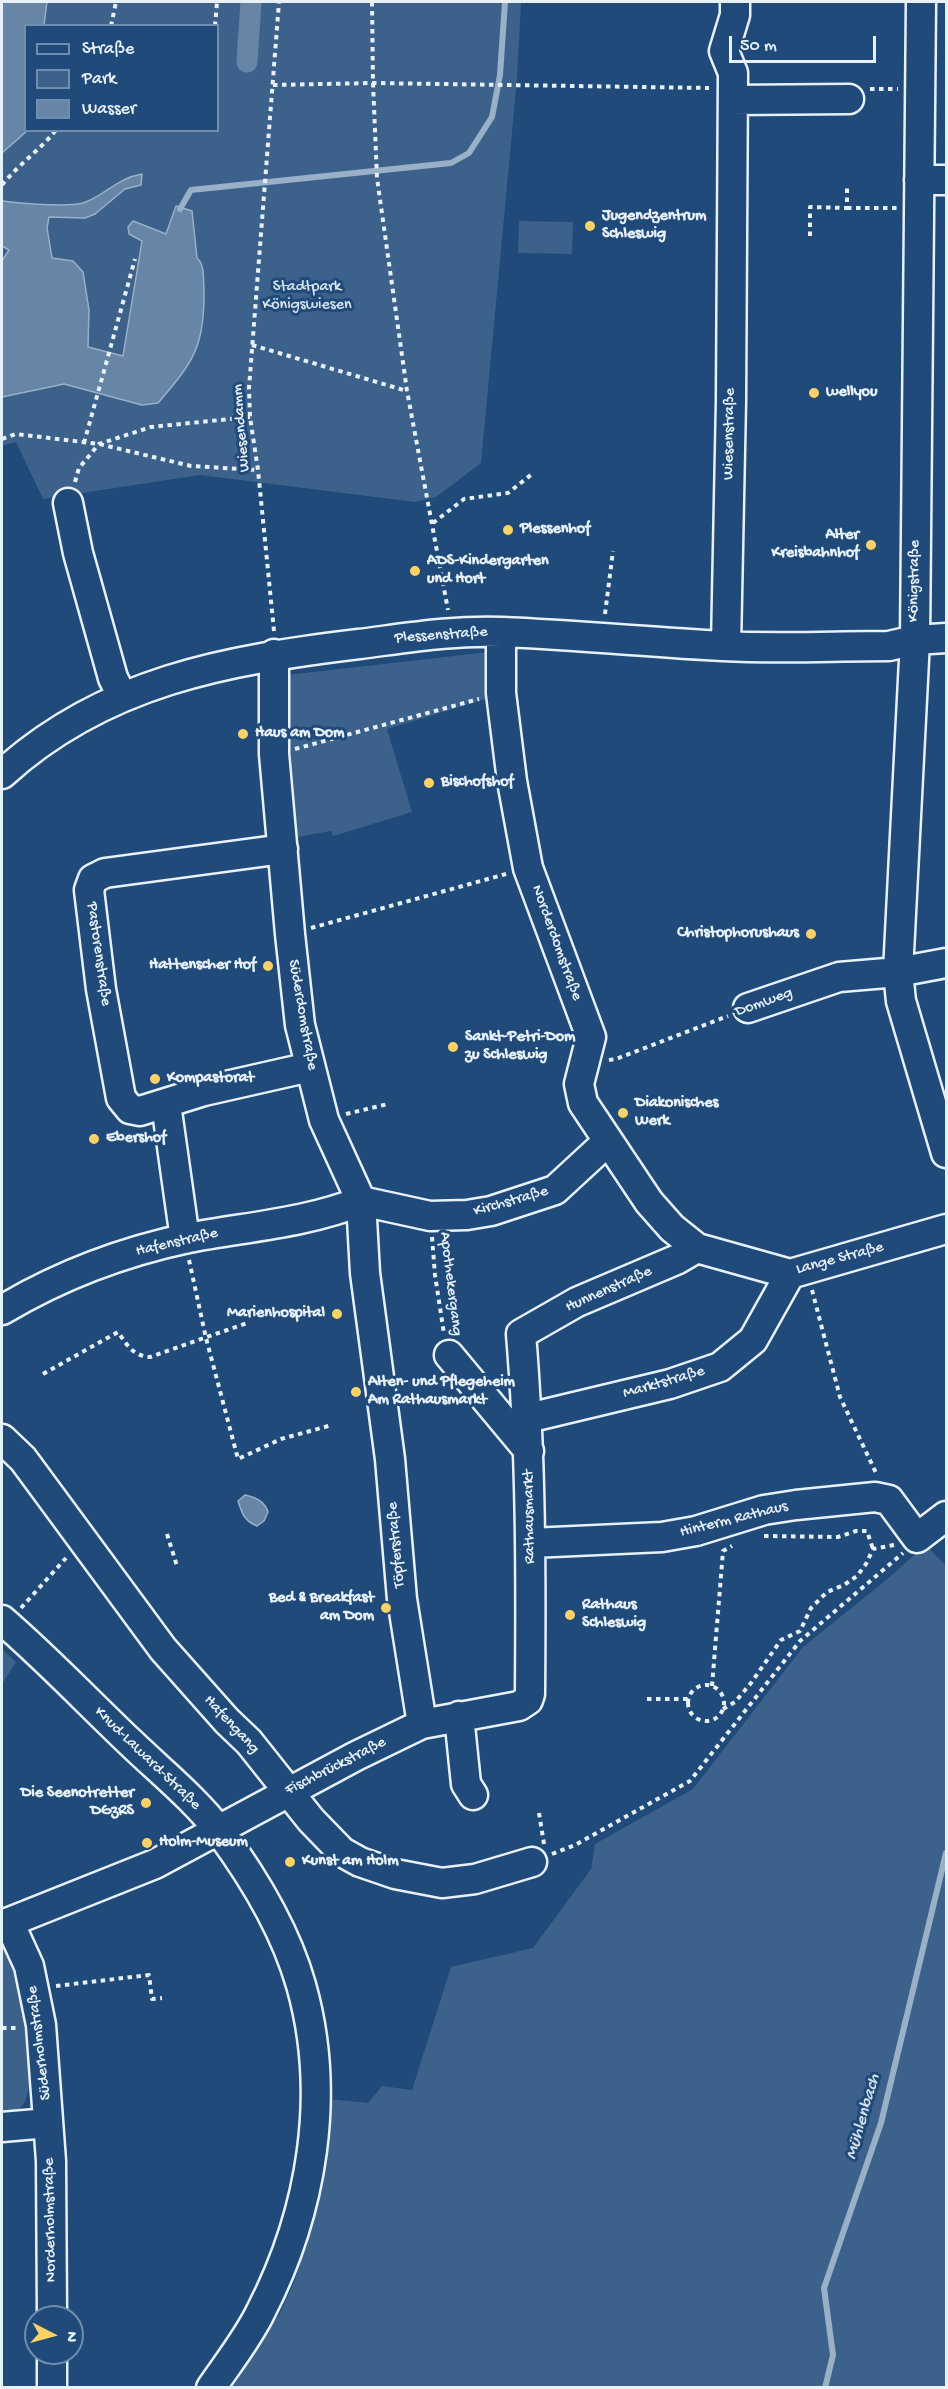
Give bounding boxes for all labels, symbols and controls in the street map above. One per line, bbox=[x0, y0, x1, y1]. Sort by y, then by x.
legend bbox=[24, 24, 219, 132]
scale bar bbox=[732, 24, 879, 62]
text: 50 m bbox=[740, 36, 777, 57]
text: Straße bbox=[82, 39, 134, 60]
text: Park bbox=[82, 69, 116, 90]
text: Wasser bbox=[82, 99, 136, 120]
place label: Jugendzentrum Schleswig bbox=[602, 207, 706, 245]
marker: Jugendzentrum Schleswig bbox=[583, 219, 597, 233]
park label: Stadtpark Königswiesen bbox=[262, 278, 352, 316]
street label: Wiesendamm bbox=[229, 383, 255, 473]
place label: wellyou bbox=[826, 383, 877, 403]
marker: wellyou bbox=[807, 386, 821, 400]
street label: Wiesenstraße bbox=[720, 388, 740, 480]
place label: Plessenhof bbox=[520, 520, 590, 540]
marker: Plessenhof bbox=[501, 523, 515, 537]
place label: Alter Kreisbahnhof bbox=[772, 526, 859, 564]
marker: Alter Kreisbahnhof bbox=[864, 538, 878, 552]
street label: Königstraße bbox=[905, 540, 925, 622]
place label: ADS-Kindergarten und Hort bbox=[427, 552, 549, 590]
marker: ADS-Kindergarten und Hort bbox=[408, 564, 422, 578]
street label: Plessenstraße bbox=[394, 623, 488, 649]
place label: Haus am Dom bbox=[255, 724, 344, 744]
marker: Haus am Dom bbox=[236, 727, 250, 741]
place label: Bischofshof bbox=[441, 773, 513, 793]
marker: Bischofshof bbox=[422, 776, 436, 790]
street label: Norderdomstraße bbox=[526, 883, 586, 1003]
street label: Pastorenstraße bbox=[81, 901, 115, 1007]
place label: Christophorushaus bbox=[677, 924, 799, 944]
marker: Christophorushaus bbox=[804, 927, 818, 941]
place label: Hattenscher Hof bbox=[149, 956, 256, 976]
street label: Süderdomstraße bbox=[283, 958, 321, 1072]
marker: Hattenscher Hof bbox=[261, 959, 275, 973]
street label: Domweg bbox=[733, 984, 795, 1022]
place label: Sankt-Petri-Dom zu Schleswig bbox=[465, 1028, 575, 1066]
marker: Sankt-Petri-Dom zu Schleswig bbox=[446, 1040, 460, 1054]
place label: Kompastorat bbox=[167, 1069, 254, 1089]
marker: Kompastorat bbox=[148, 1072, 162, 1086]
place label: Diakonisches Werk bbox=[635, 1094, 718, 1132]
marker: Diakonisches Werk bbox=[616, 1106, 630, 1120]
place label: Ebershof bbox=[106, 1129, 166, 1149]
marker: Ebershof bbox=[87, 1132, 101, 1146]
street label: Kirchstraße bbox=[471, 1182, 551, 1222]
street label: Hafenstraße bbox=[134, 1224, 220, 1262]
street label: Apothekergang bbox=[434, 1231, 466, 1337]
street label: Lange Straße bbox=[794, 1238, 886, 1280]
street label: Hunnenstraße bbox=[563, 1262, 655, 1318]
place label: Marienhospital bbox=[227, 1304, 325, 1324]
marker: Marienhospital bbox=[330, 1307, 344, 1321]
street label: Marktstraße bbox=[621, 1362, 707, 1404]
place label: Alten- und Pflegeheim Am Rathausmarkt bbox=[368, 1373, 515, 1411]
marker: Alten- und Pflegeheim Am Rathausmarkt bbox=[349, 1385, 363, 1399]
street label: Rathausmarkt bbox=[520, 1470, 540, 1564]
street label: Hinterm Rathaus bbox=[678, 1497, 790, 1543]
street label: Töpferstraße bbox=[384, 1501, 410, 1589]
place label: Bed & Breakfast am Dom bbox=[269, 1589, 374, 1627]
place label: Rathaus Schleswig bbox=[582, 1596, 646, 1634]
marker: Bed & Breakfast am Dom bbox=[379, 1601, 393, 1615]
marker: Rathaus Schleswig bbox=[563, 1608, 577, 1622]
street label: Hafengang bbox=[199, 1692, 263, 1758]
street label: Knud-Laward-Straße bbox=[90, 1703, 204, 1815]
street label: Fischbrückstraße bbox=[282, 1733, 390, 1801]
place label: Die Seenotretter DGzRS bbox=[21, 1784, 134, 1822]
marker: Die Seenotretter DGzRS bbox=[139, 1796, 153, 1810]
place label: Holm-Museum bbox=[159, 1833, 248, 1853]
marker: Holm-Museum bbox=[140, 1836, 154, 1850]
place label: Kunst am Holm bbox=[302, 1852, 398, 1872]
marker: Kunst am Holm bbox=[283, 1855, 297, 1869]
street label: Süderholmstraße bbox=[23, 1985, 57, 2101]
water label: Mühlenbach bbox=[842, 2072, 886, 2162]
street label: Norderholmstraße bbox=[40, 2158, 62, 2282]
north arrow bbox=[24, 2305, 84, 2365]
text: N bbox=[60, 2331, 80, 2343]

